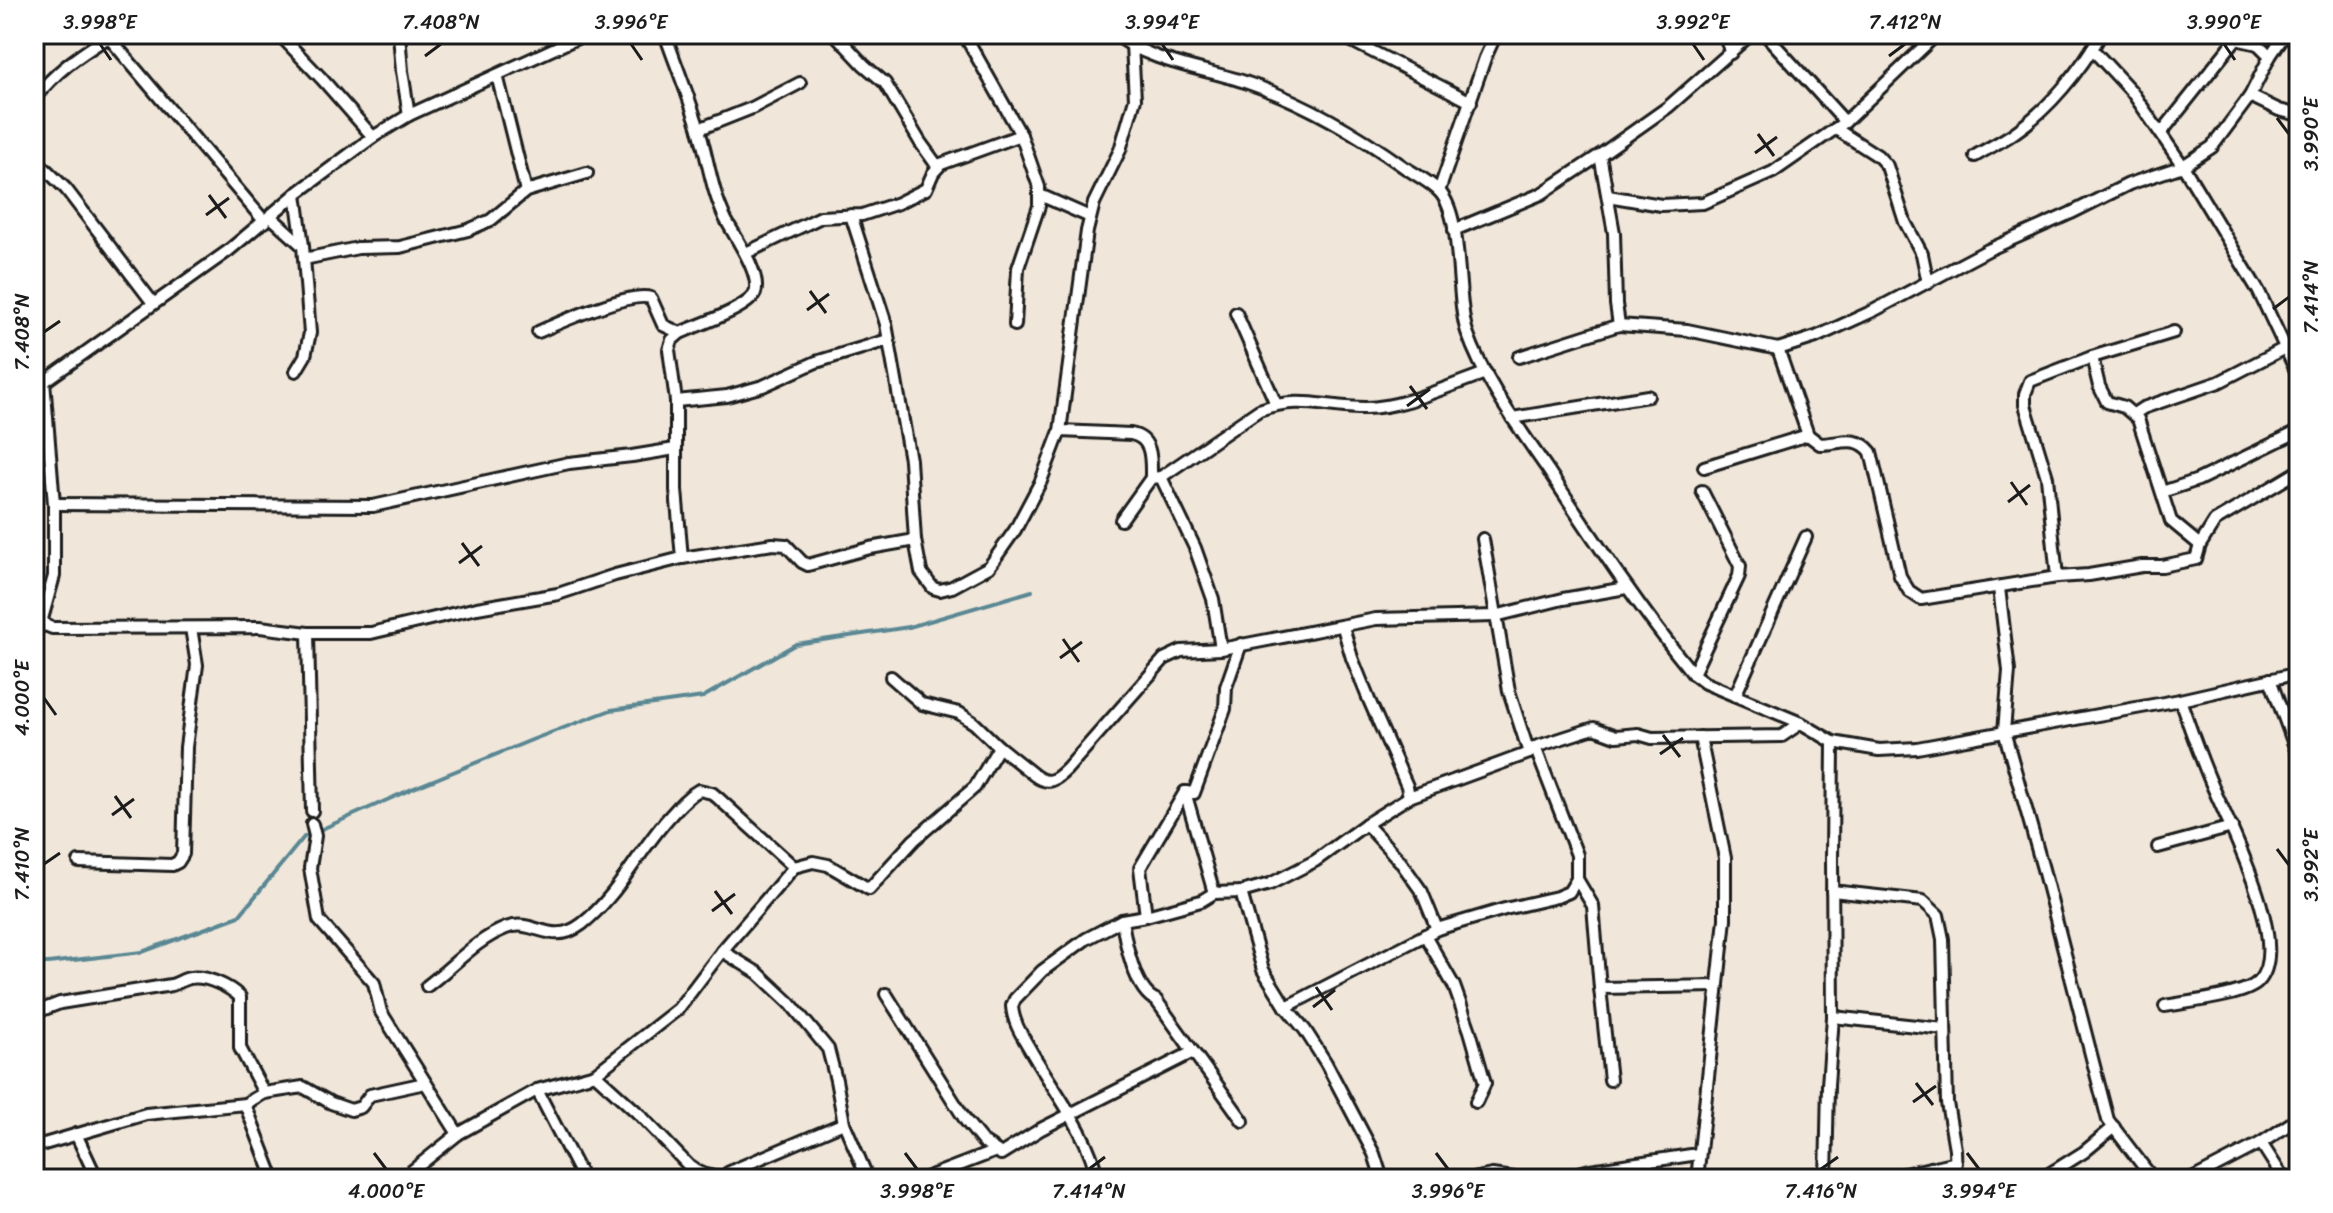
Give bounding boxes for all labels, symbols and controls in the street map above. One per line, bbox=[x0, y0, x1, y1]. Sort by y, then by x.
text: 3.998°E bbox=[63, 5, 139, 40]
text: 7.408°N bbox=[402, 5, 480, 40]
text: 3.996°E bbox=[595, 5, 669, 40]
text: 3.994°E bbox=[1125, 5, 1201, 40]
text: 3.992°E bbox=[1657, 5, 1731, 40]
text: 7.412°N bbox=[1869, 5, 1941, 40]
text: 3.990°E bbox=[2187, 5, 2263, 40]
text: 3.990°E bbox=[2294, 95, 2329, 171]
text: 7.414°N bbox=[2294, 260, 2329, 334]
text: 7.408°N bbox=[5, 293, 40, 371]
text: 4.000°E bbox=[5, 658, 40, 736]
text: 7.410°N bbox=[5, 827, 40, 901]
text: 3.992°E bbox=[2294, 827, 2329, 901]
text: 4.000°E bbox=[348, 1174, 426, 1209]
text: 3.998°E bbox=[880, 1174, 956, 1209]
text: 7.414°N bbox=[1052, 1174, 1126, 1209]
text: 3.996°E bbox=[1412, 1174, 1486, 1209]
text: 7.416°N bbox=[1785, 1174, 1857, 1209]
text: 3.994°E bbox=[1942, 1174, 2018, 1209]

